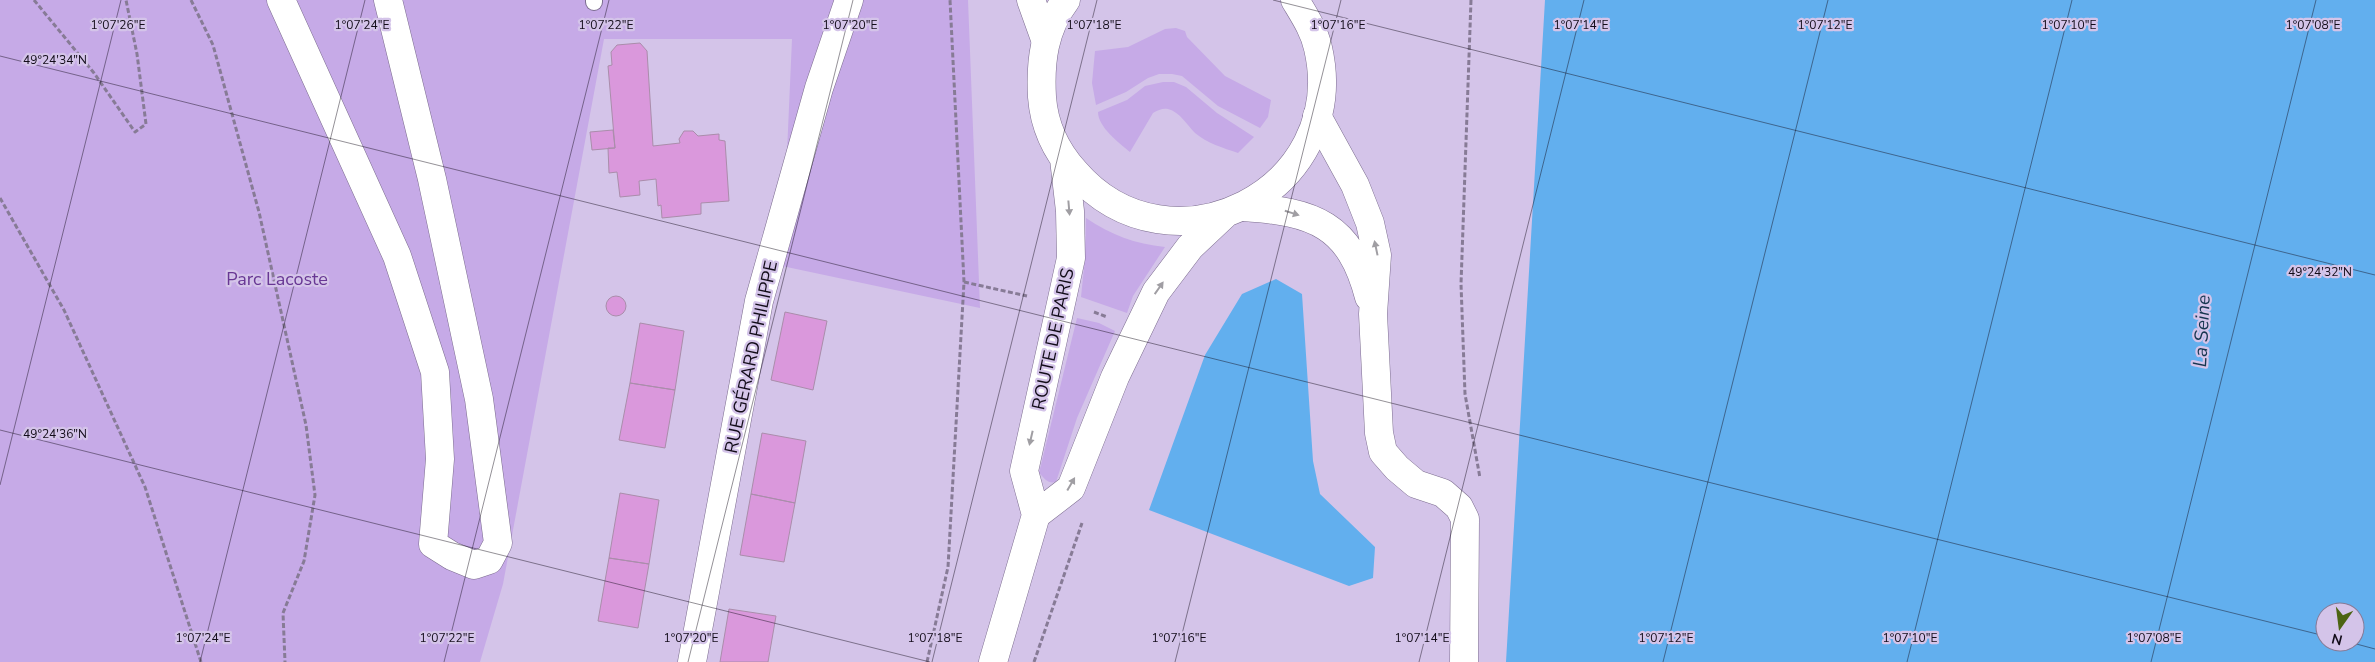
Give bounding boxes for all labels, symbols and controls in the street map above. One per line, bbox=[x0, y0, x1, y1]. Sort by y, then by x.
text: 1°07'26"E bbox=[91, 17, 145, 33]
text: 1°07'24"E bbox=[335, 17, 389, 33]
text: 1°07'22"E bbox=[579, 17, 633, 33]
text: 1°07'20"E bbox=[823, 17, 877, 33]
text: 1°07'18"E bbox=[1067, 17, 1121, 33]
text: 1°07'16"E bbox=[1311, 17, 1365, 33]
text: 1°07'14"E bbox=[1554, 17, 1608, 33]
text: 1°07'12"E bbox=[1798, 17, 1852, 33]
text: 1°07'10"E bbox=[2042, 17, 2096, 33]
text: 1°07'08"E bbox=[2286, 17, 2340, 33]
text: 49°24'34"N bbox=[23, 52, 87, 68]
one-way arrow bbox=[1066, 200, 1074, 216]
one-way arrow bbox=[1285, 209, 1300, 217]
one-way arrow bbox=[1371, 239, 1379, 255]
street label: RUE GÉRARD PHILIPPE bbox=[719, 259, 783, 455]
text: 49°24'32"N bbox=[2288, 264, 2352, 280]
street label: ROUTE DE PARIS bbox=[1026, 266, 1080, 412]
park label: Parc Lacoste bbox=[226, 267, 328, 291]
one-way arrow bbox=[1154, 282, 1164, 295]
water label: La Seine bbox=[2187, 294, 2217, 368]
text: 49°24'36"N bbox=[23, 426, 87, 442]
one-way arrow bbox=[1027, 431, 1035, 446]
one-way arrow bbox=[1067, 477, 1076, 490]
north arrow bbox=[2315, 602, 2365, 652]
text: N bbox=[2330, 629, 2344, 650]
text: 1°07'24"E bbox=[176, 630, 230, 646]
text: 1°07'22"E bbox=[420, 630, 474, 646]
text: 1°07'20"E bbox=[664, 630, 718, 646]
text: 1°07'18"E bbox=[908, 630, 962, 646]
text: 1°07'16"E bbox=[1152, 630, 1206, 646]
text: 1°07'14"E bbox=[1395, 630, 1449, 646]
text: 1°07'12"E bbox=[1639, 630, 1693, 646]
text: 1°07'10"E bbox=[1883, 630, 1937, 646]
text: 1°07'08"E bbox=[2127, 630, 2181, 646]

